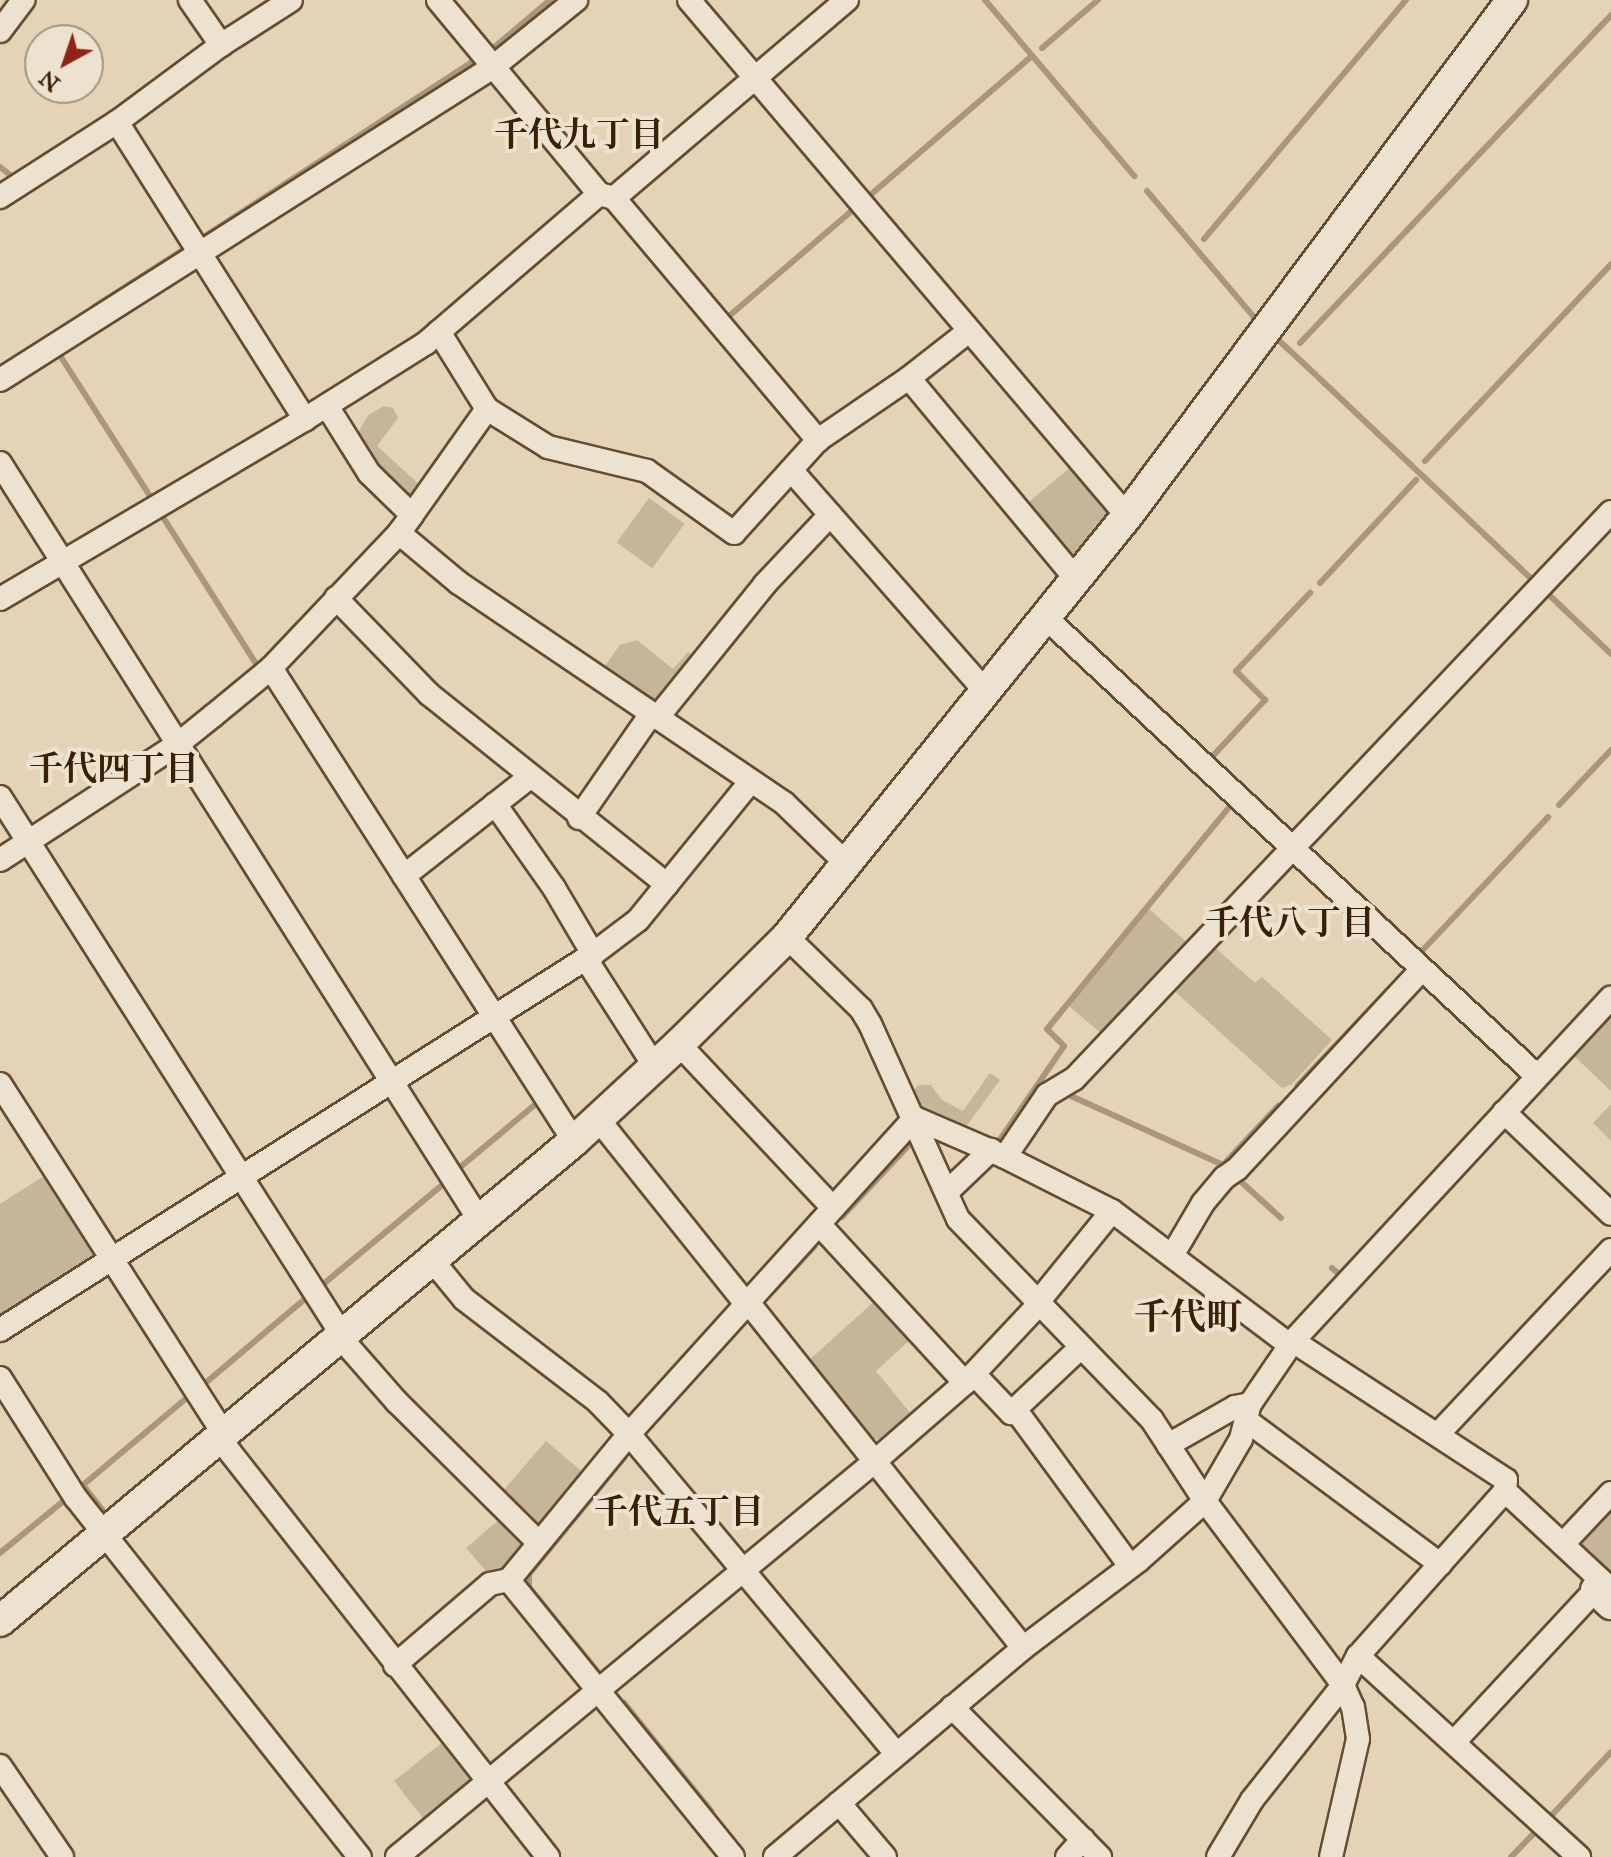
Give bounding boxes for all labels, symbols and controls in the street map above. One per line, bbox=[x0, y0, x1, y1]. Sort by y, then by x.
north arrow bbox=[24, 24, 104, 104]
text: N bbox=[34, 65, 65, 98]
district label: 千代九丁目 bbox=[494, 115, 664, 155]
district label: 千代四丁目 bbox=[29, 749, 199, 789]
district label: 千代八丁目 bbox=[1205, 903, 1375, 943]
district label: 千代町 bbox=[1134, 1296, 1242, 1340]
district label: 千代五丁目 bbox=[594, 1492, 764, 1532]

